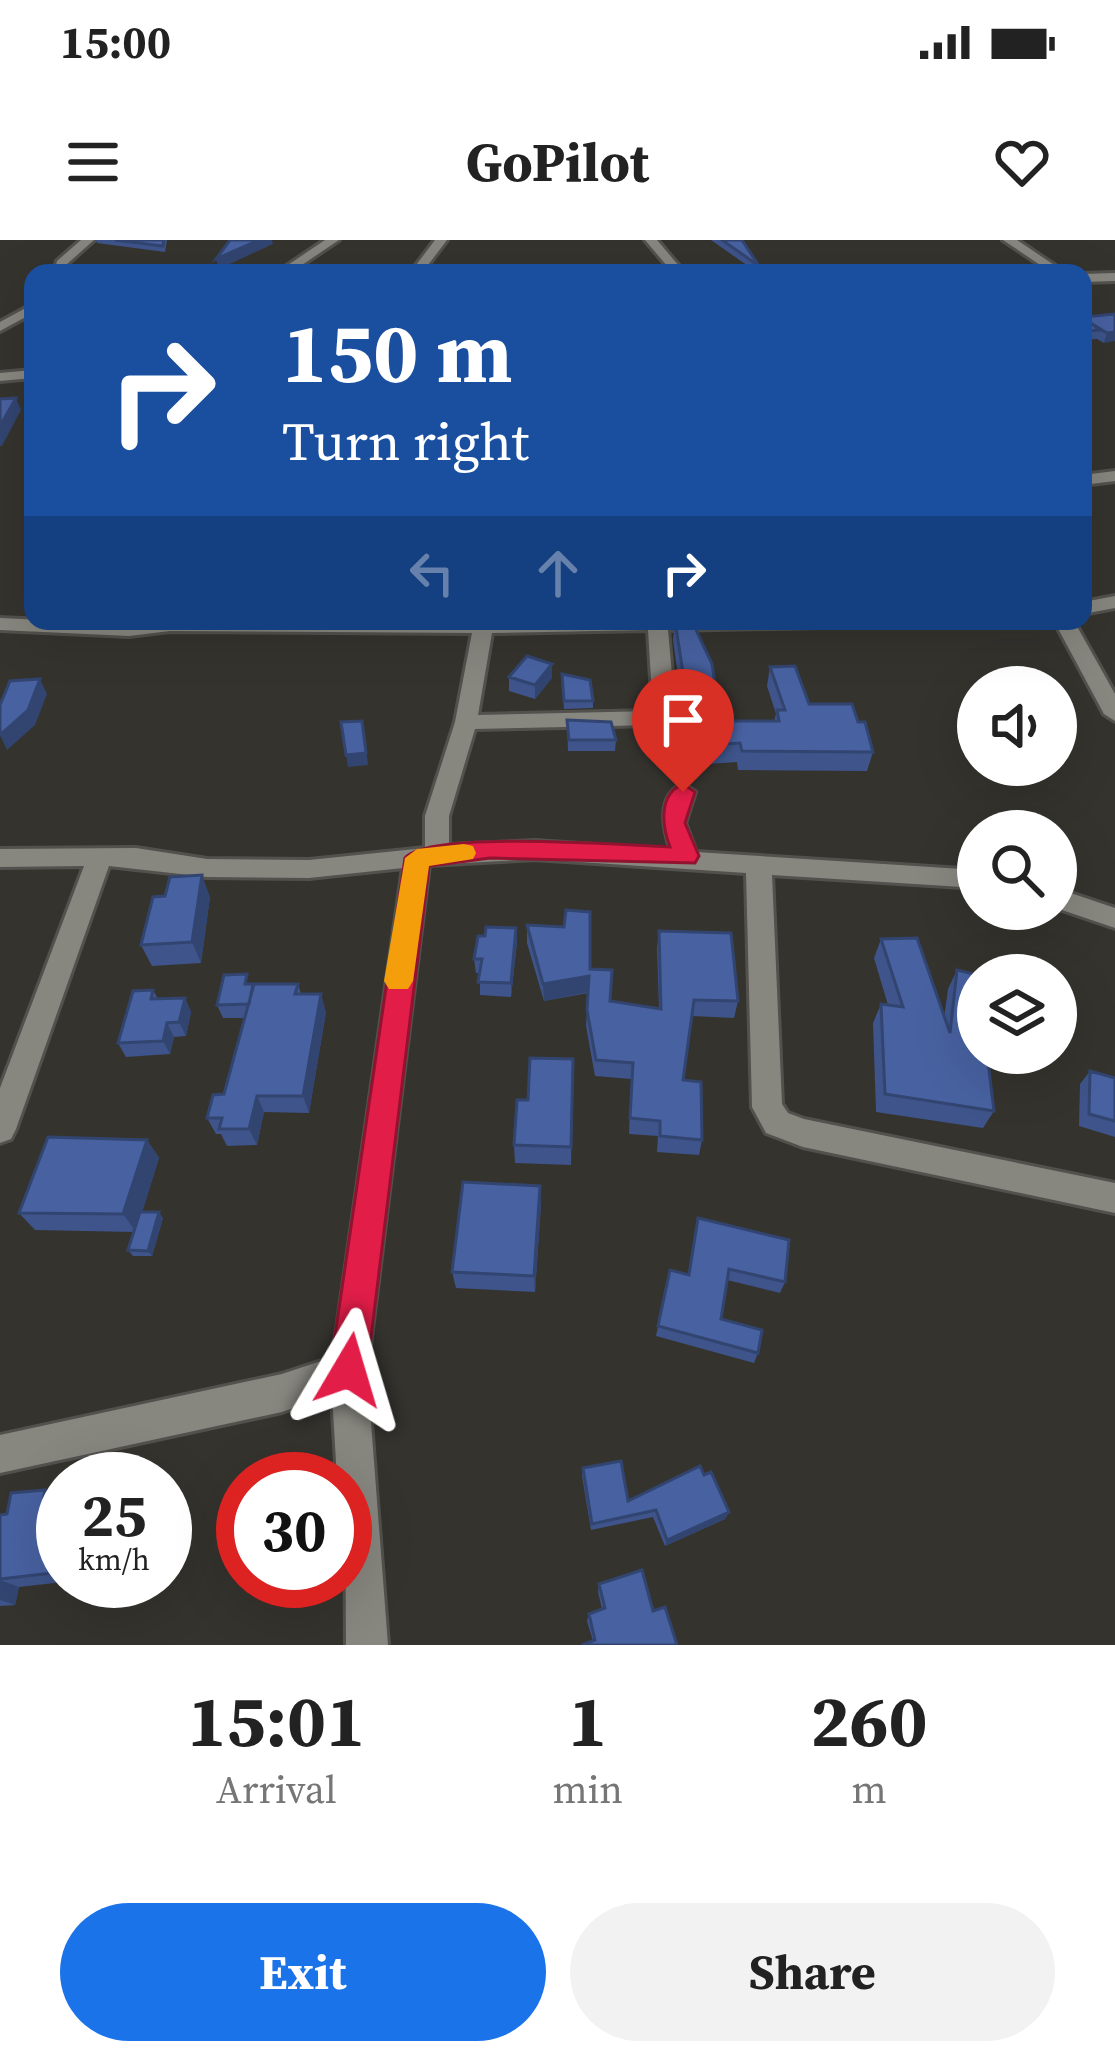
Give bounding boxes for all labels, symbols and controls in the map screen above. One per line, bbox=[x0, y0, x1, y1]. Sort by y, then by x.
text: 15:00 bbox=[60, 11, 171, 73]
text: GoPilot bbox=[466, 125, 649, 199]
icon: menu bbox=[60, 129, 126, 195]
icon: heart bbox=[989, 129, 1055, 195]
text: 150 m bbox=[282, 295, 513, 410]
icon: right bbox=[84, 312, 240, 468]
text: Turn right bbox=[282, 404, 529, 478]
icon: left bbox=[399, 540, 465, 606]
icon: ahead bbox=[525, 540, 591, 606]
icon: right bbox=[651, 540, 717, 606]
map controls bbox=[957, 666, 1077, 1074]
button: sound bbox=[957, 666, 1077, 786]
pin bbox=[632, 669, 734, 792]
icon: arrive bbox=[650, 687, 716, 753]
button: search bbox=[957, 810, 1077, 930]
button: layers bbox=[957, 954, 1077, 1074]
position arrow bbox=[286, 1307, 412, 1433]
speed limit sign: 30 bbox=[216, 1452, 372, 1608]
text: 25 bbox=[81, 1474, 147, 1556]
text: km/h bbox=[78, 1539, 150, 1580]
text: 15:01 bbox=[187, 1671, 365, 1770]
text: 1 bbox=[568, 1671, 607, 1770]
text: 260 bbox=[810, 1671, 928, 1770]
text: Arrival bbox=[216, 1763, 337, 1816]
text: min bbox=[553, 1763, 623, 1816]
text: m bbox=[851, 1763, 887, 1816]
button: Exit bbox=[60, 1903, 546, 2041]
button: Share bbox=[570, 1903, 1055, 2041]

